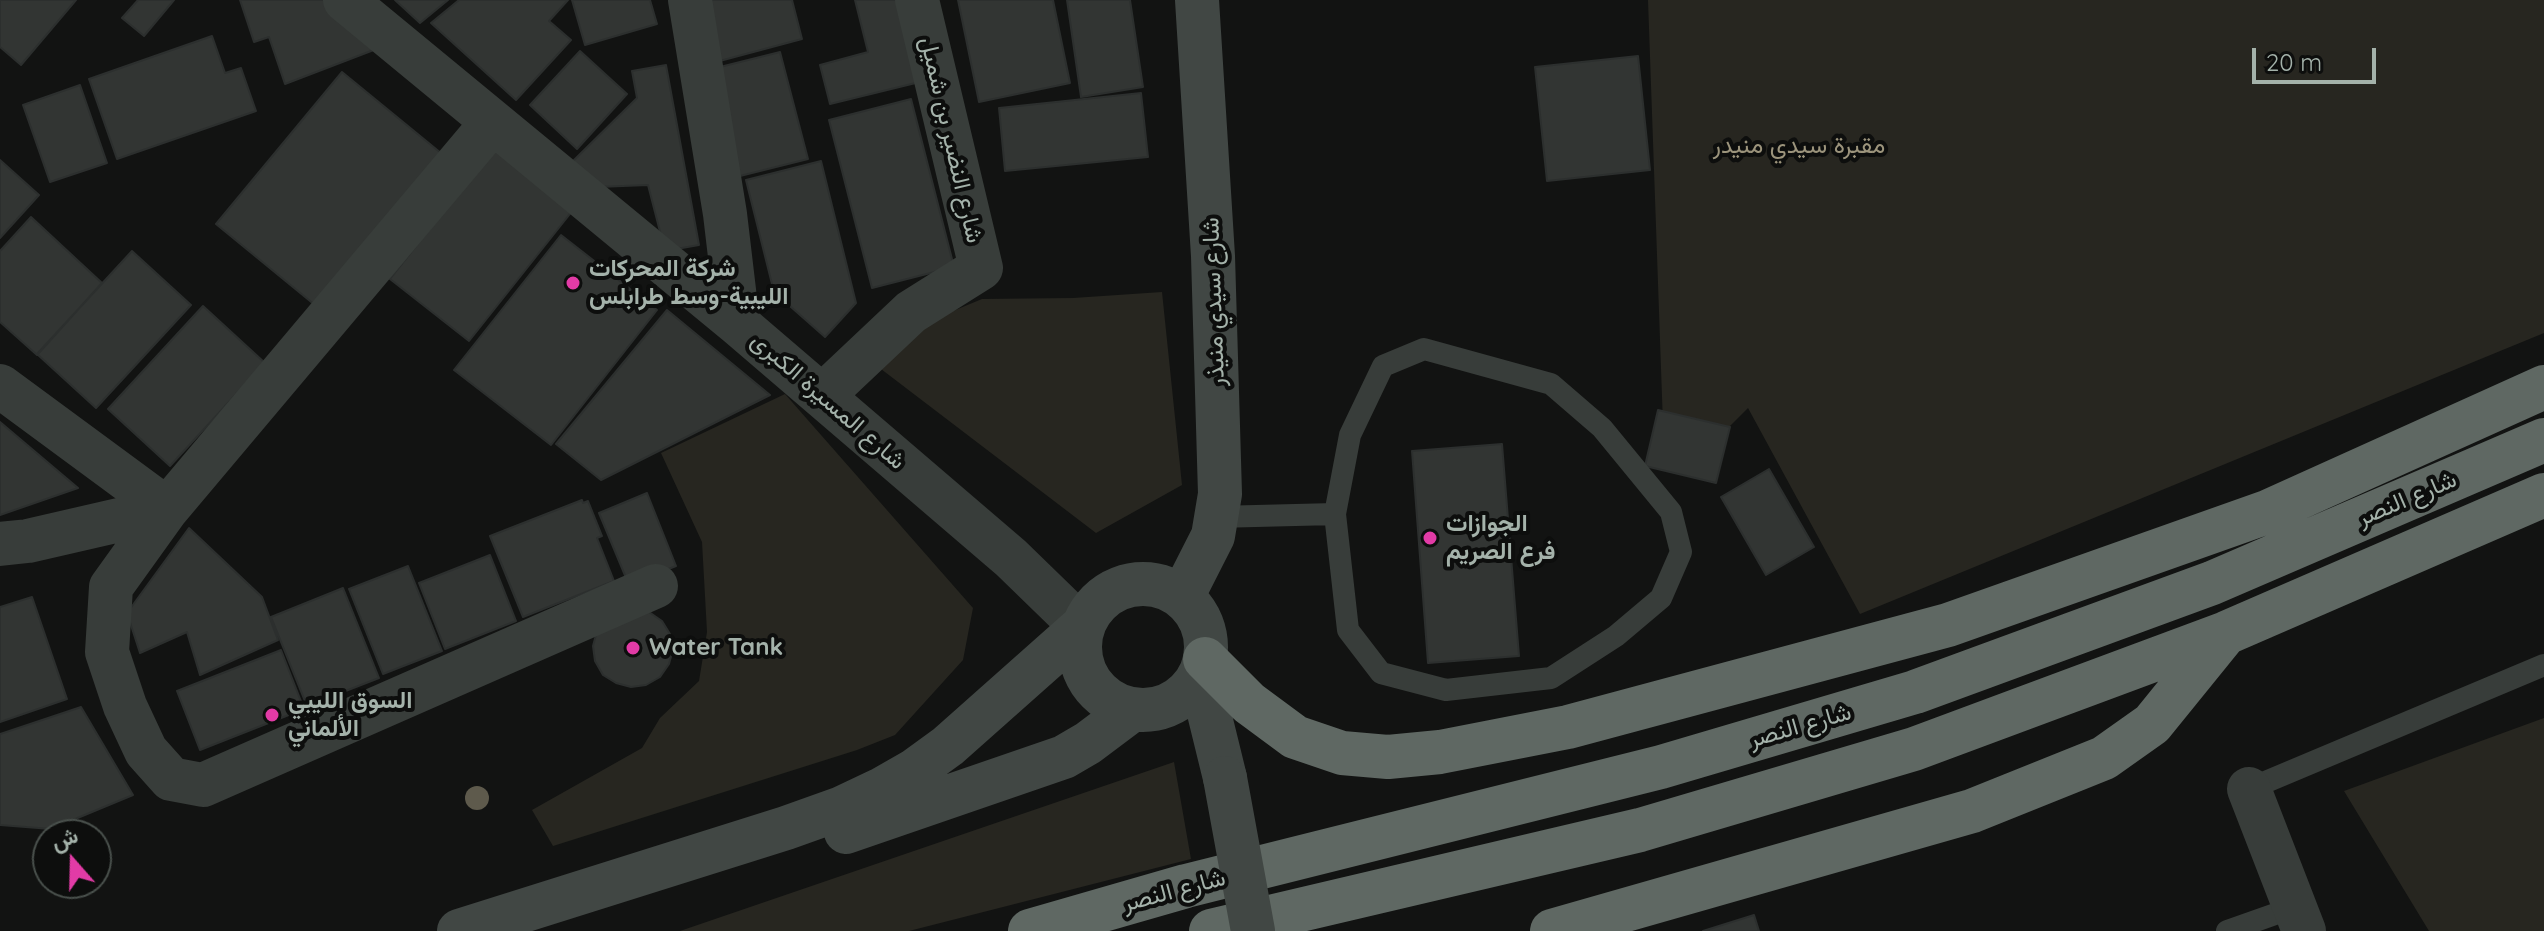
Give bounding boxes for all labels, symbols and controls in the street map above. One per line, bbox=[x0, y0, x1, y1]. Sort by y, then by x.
scale bar bbox=[2256, 32, 2380, 82]
street label: شارع النضير بن شميل bbox=[913, 34, 989, 246]
text: 20 m bbox=[2266, 47, 2322, 77]
park label: مقبرة سيدي منيدر bbox=[1713, 132, 1885, 160]
street label: شارع سيدي منيذر bbox=[1197, 217, 1231, 387]
place label: شركة المحركات الليبية-وسط طرابلس bbox=[589, 255, 788, 311]
marker: شركة المحركات الليبية-وسط طرابلس bbox=[564, 274, 582, 292]
street label: شارع المسيرة الكبرى bbox=[745, 326, 911, 476]
street label: شارع النصر bbox=[2353, 465, 2461, 533]
place label: الجوازات فرع الصريم bbox=[1446, 510, 1556, 566]
marker: الجوازات فرع الصريم bbox=[1421, 529, 1439, 547]
place label: Water Tank bbox=[649, 634, 783, 662]
marker: Water Tank bbox=[624, 639, 642, 657]
place label: السوق الليبي الألماني bbox=[288, 687, 412, 743]
street label: شارع النصر bbox=[1745, 698, 1855, 754]
marker: السوق الليبي الألماني bbox=[263, 706, 281, 724]
north arrow bbox=[32, 819, 112, 899]
text: ش bbox=[47, 821, 82, 856]
street label: شارع النصر bbox=[1119, 863, 1229, 919]

